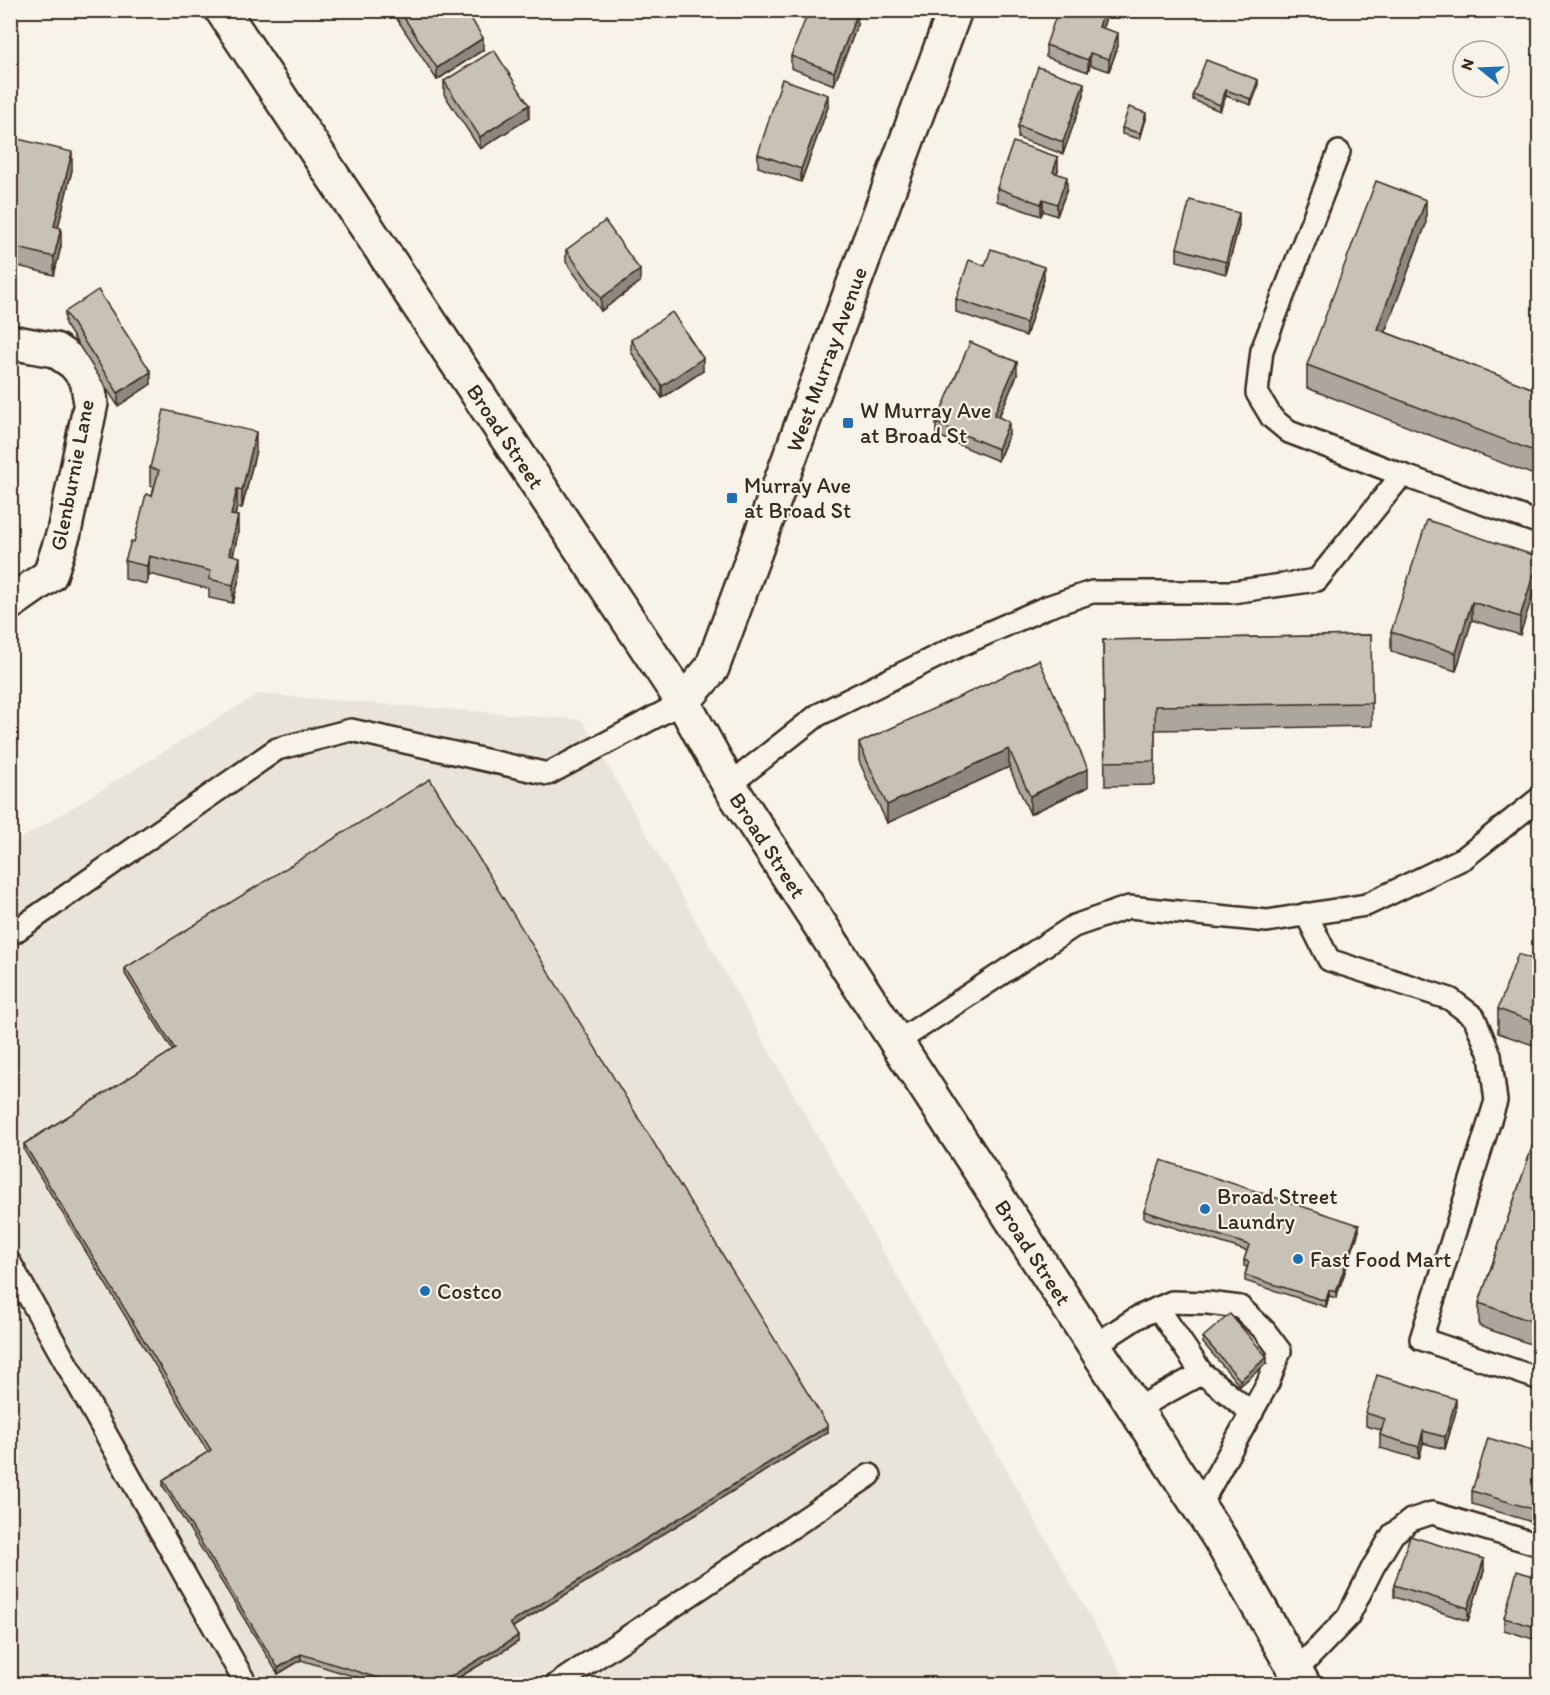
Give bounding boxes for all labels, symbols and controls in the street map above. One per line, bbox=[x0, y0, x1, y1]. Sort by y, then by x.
north arrow bbox=[1451, 39, 1511, 99]
text: N bbox=[1457, 56, 1478, 73]
street label: West Murray Avenue bbox=[780, 263, 873, 455]
street label: Broad Street bbox=[461, 378, 551, 494]
street label: Glenburnie Lane bbox=[44, 397, 100, 553]
place label: W Murray Ave at Broad St bbox=[860, 397, 991, 449]
marker: W Murray Ave at Broad St bbox=[841, 416, 855, 430]
place label: Murray Ave at Broad St bbox=[744, 472, 851, 524]
marker: Murray Ave at Broad St bbox=[725, 491, 739, 505]
street label: Broad Street bbox=[724, 787, 812, 903]
place label: Broad Street Laundry bbox=[1217, 1183, 1337, 1235]
street label: Broad Street bbox=[989, 1194, 1077, 1310]
marker: Broad Street Laundry bbox=[1198, 1202, 1212, 1216]
place label: Fast Food Mart bbox=[1310, 1246, 1451, 1273]
marker: Fast Food Mart bbox=[1291, 1252, 1305, 1266]
place label: Costco bbox=[437, 1278, 502, 1305]
marker: Costco bbox=[418, 1284, 432, 1298]

